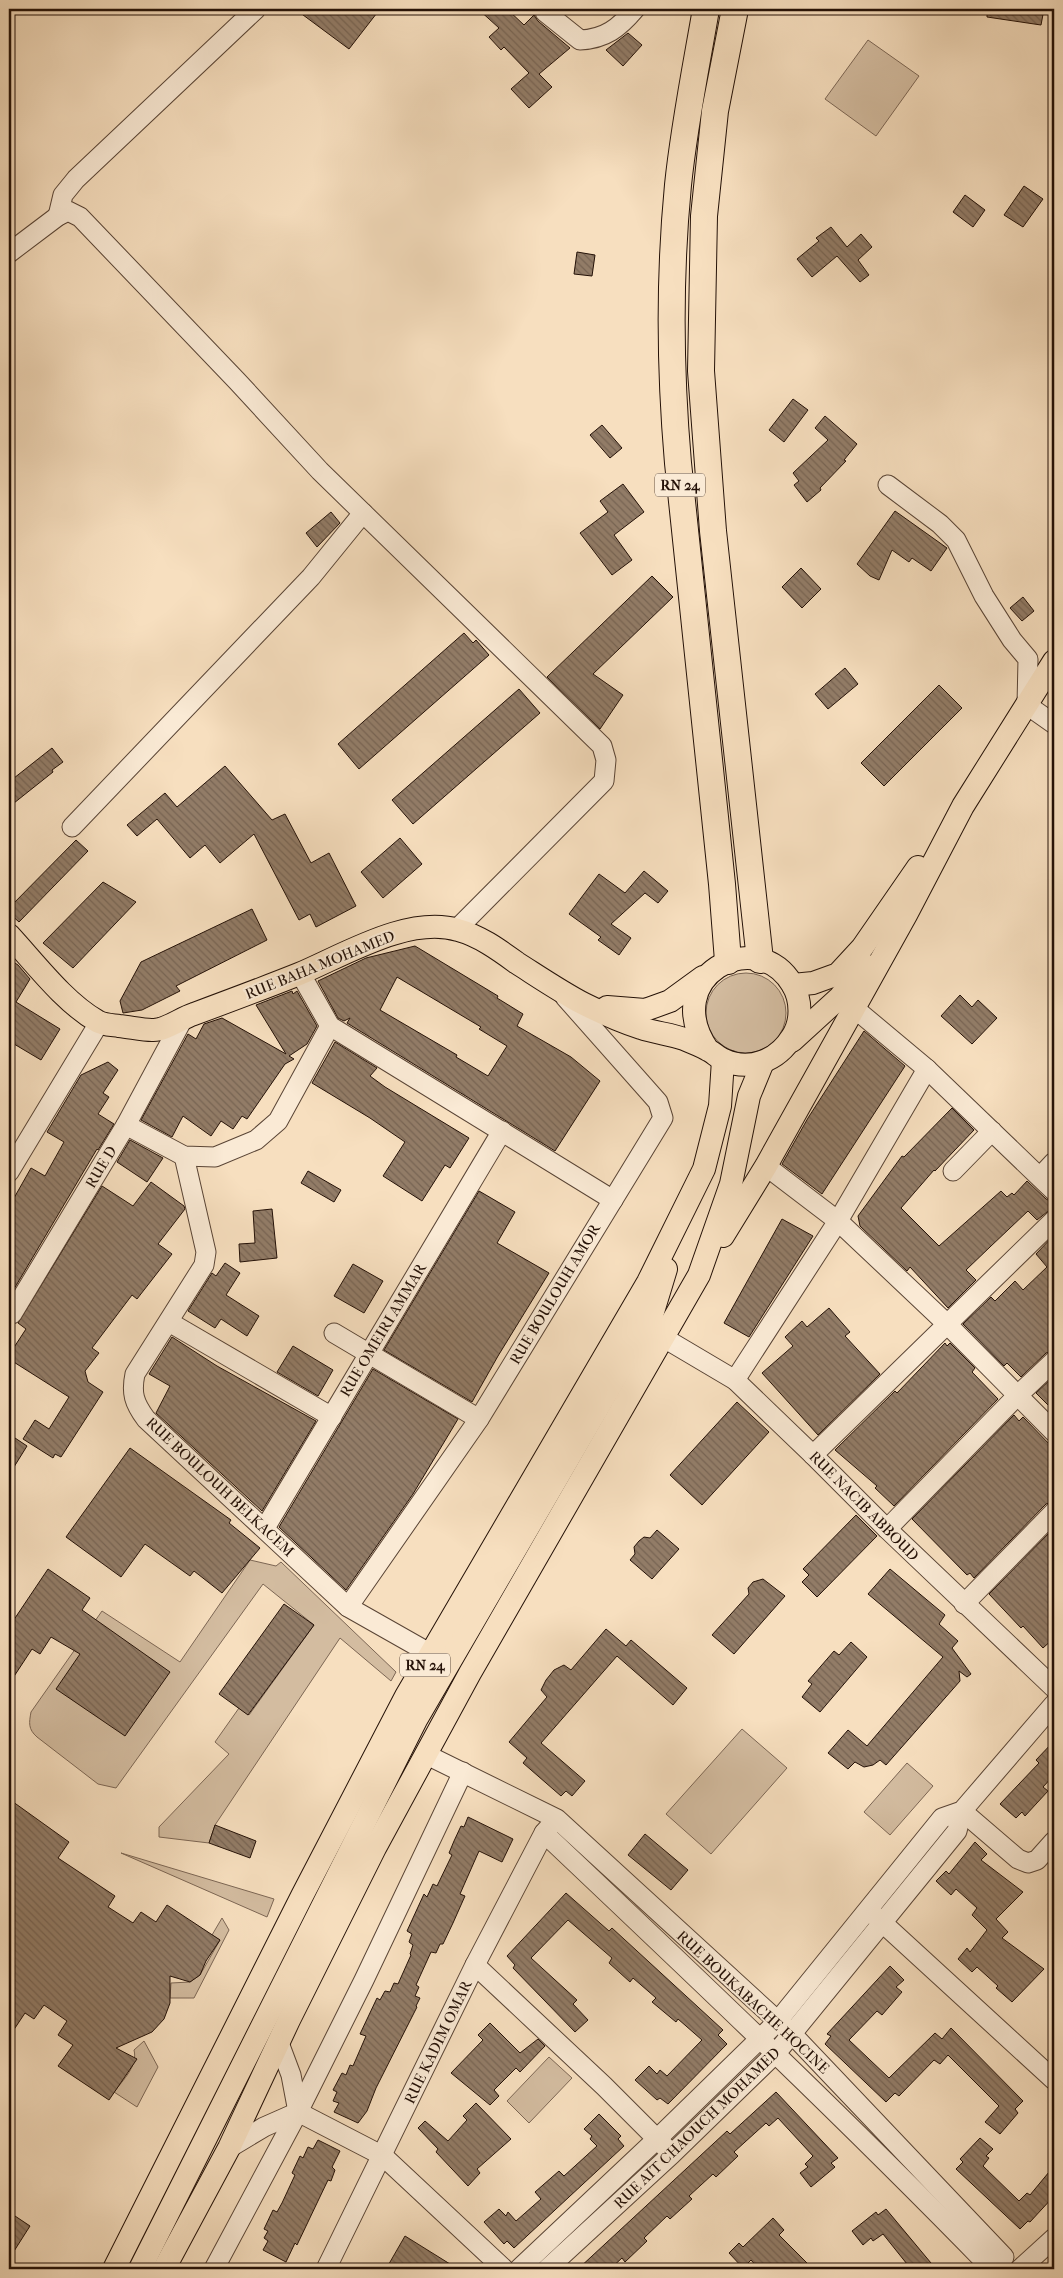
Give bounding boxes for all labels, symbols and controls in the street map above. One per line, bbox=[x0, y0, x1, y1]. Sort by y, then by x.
road number: RN 24 bbox=[655, 474, 705, 496]
street label: RUE BAHA MOHAMED bbox=[243, 927, 397, 1003]
street label: RUE D bbox=[81, 1143, 121, 1191]
street label: RUE BOULOUH AMOR bbox=[506, 1219, 605, 1368]
street label: RUE OMEIRI AMMAR bbox=[336, 1259, 431, 1400]
street label: RUE BOULOUH BELKACEM bbox=[142, 1414, 298, 1561]
street label: RUE NACIB ABBOUD bbox=[805, 1447, 923, 1565]
road number: RN 24 bbox=[400, 1654, 450, 1676]
street label: RUE BOUKABACHE HOCINE bbox=[673, 1927, 833, 2077]
street label: RUE KADIM OMAR bbox=[400, 1976, 476, 2107]
street label: RUE AIT CHAOUCH MOHAMED bbox=[610, 2044, 784, 2212]

